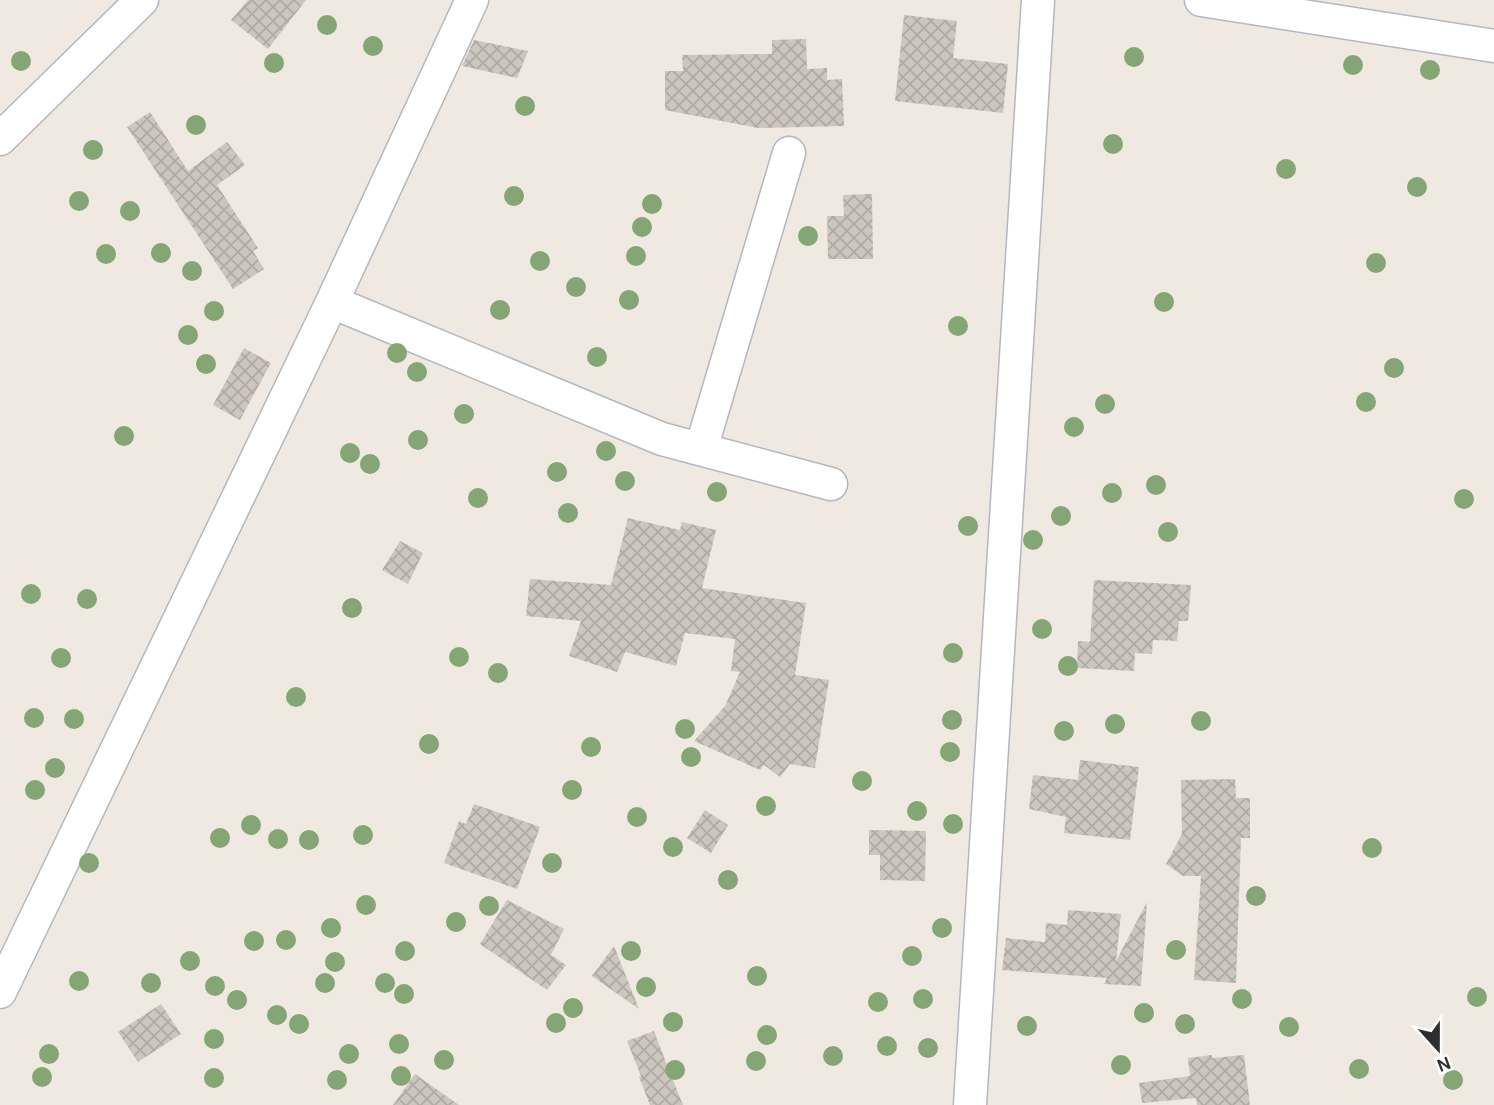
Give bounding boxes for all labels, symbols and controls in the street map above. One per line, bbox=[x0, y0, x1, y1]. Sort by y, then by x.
north arrow bbox=[1403, 1014, 1473, 1084]
text: N bbox=[1433, 1051, 1454, 1077]

